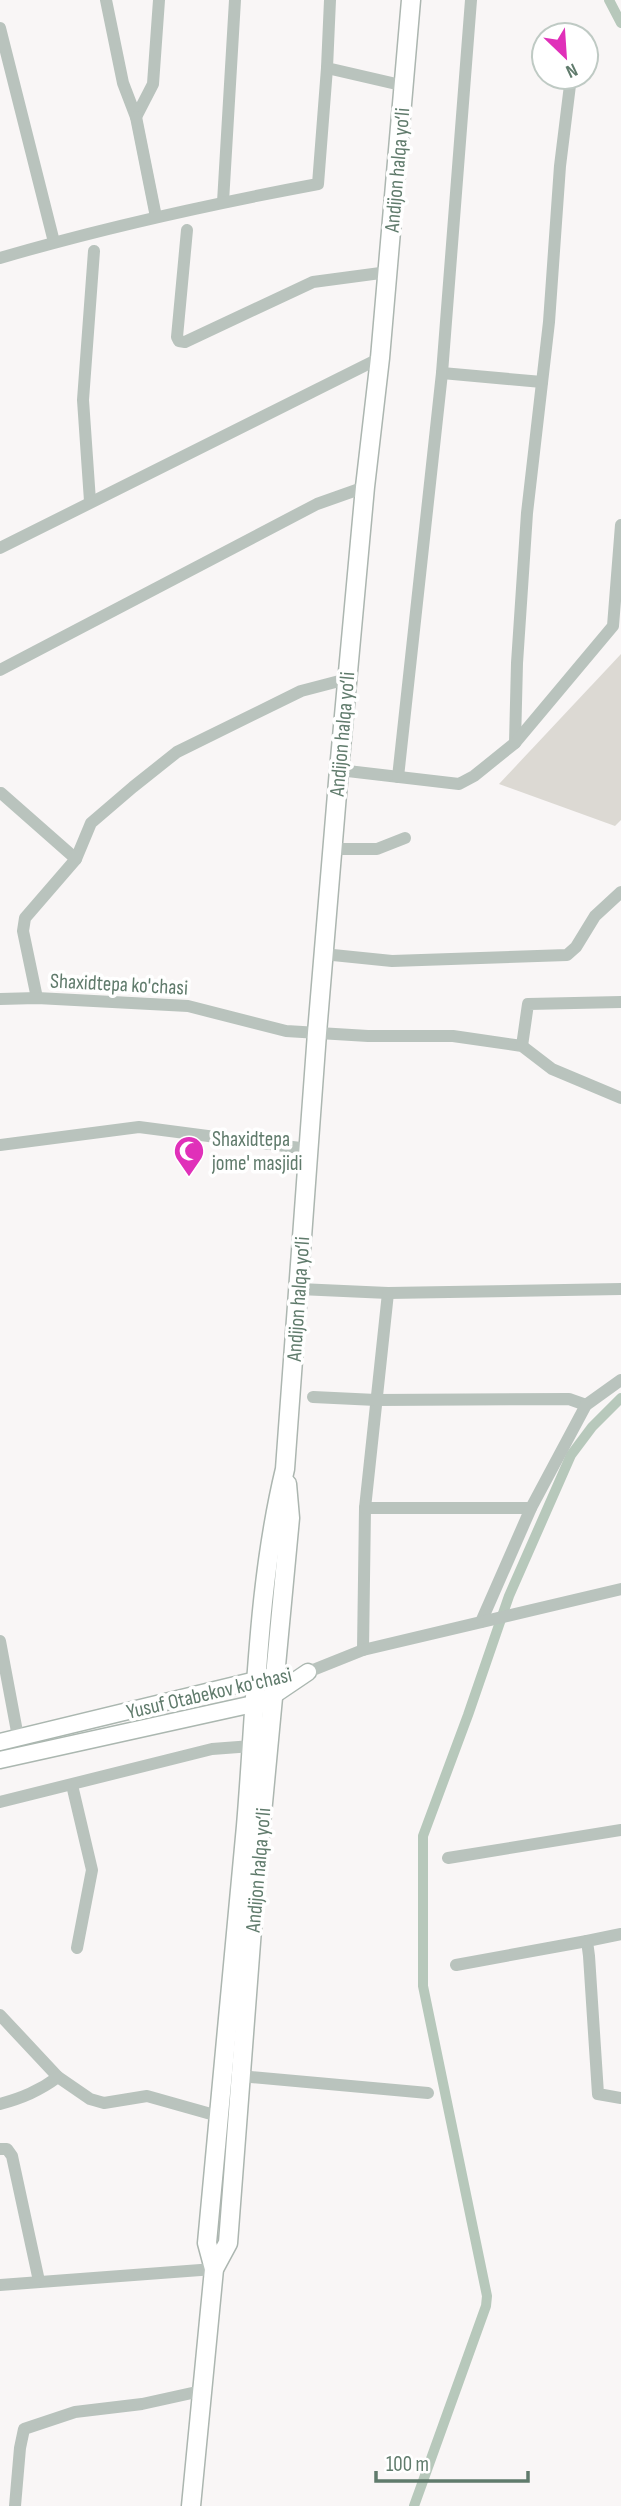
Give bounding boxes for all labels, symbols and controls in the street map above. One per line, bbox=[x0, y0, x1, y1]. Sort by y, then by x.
north arrow bbox=[530, 21, 600, 91]
text: N bbox=[562, 57, 581, 83]
street label: Andijon halqa yo‘li bbox=[380, 107, 415, 234]
street label: Andijon halqa yo‘li bbox=[325, 671, 360, 798]
street label: Shaxidtepa ko'chasi bbox=[49, 968, 189, 1001]
place label: Shaxidtepa jome' masjidi bbox=[211, 1127, 302, 1176]
mosque icon: Shaxidtepa jome' masjidi bbox=[172, 1134, 206, 1178]
street label: Andijon halqa yo‘li bbox=[282, 1236, 315, 1363]
street label: Yusuf Otabekov ko'chasi bbox=[124, 1662, 294, 1725]
street label: Andijon halqa yo‘li bbox=[241, 1807, 276, 1934]
scale bar bbox=[376, 2440, 528, 2484]
text: 100 m bbox=[386, 2452, 429, 2477]

